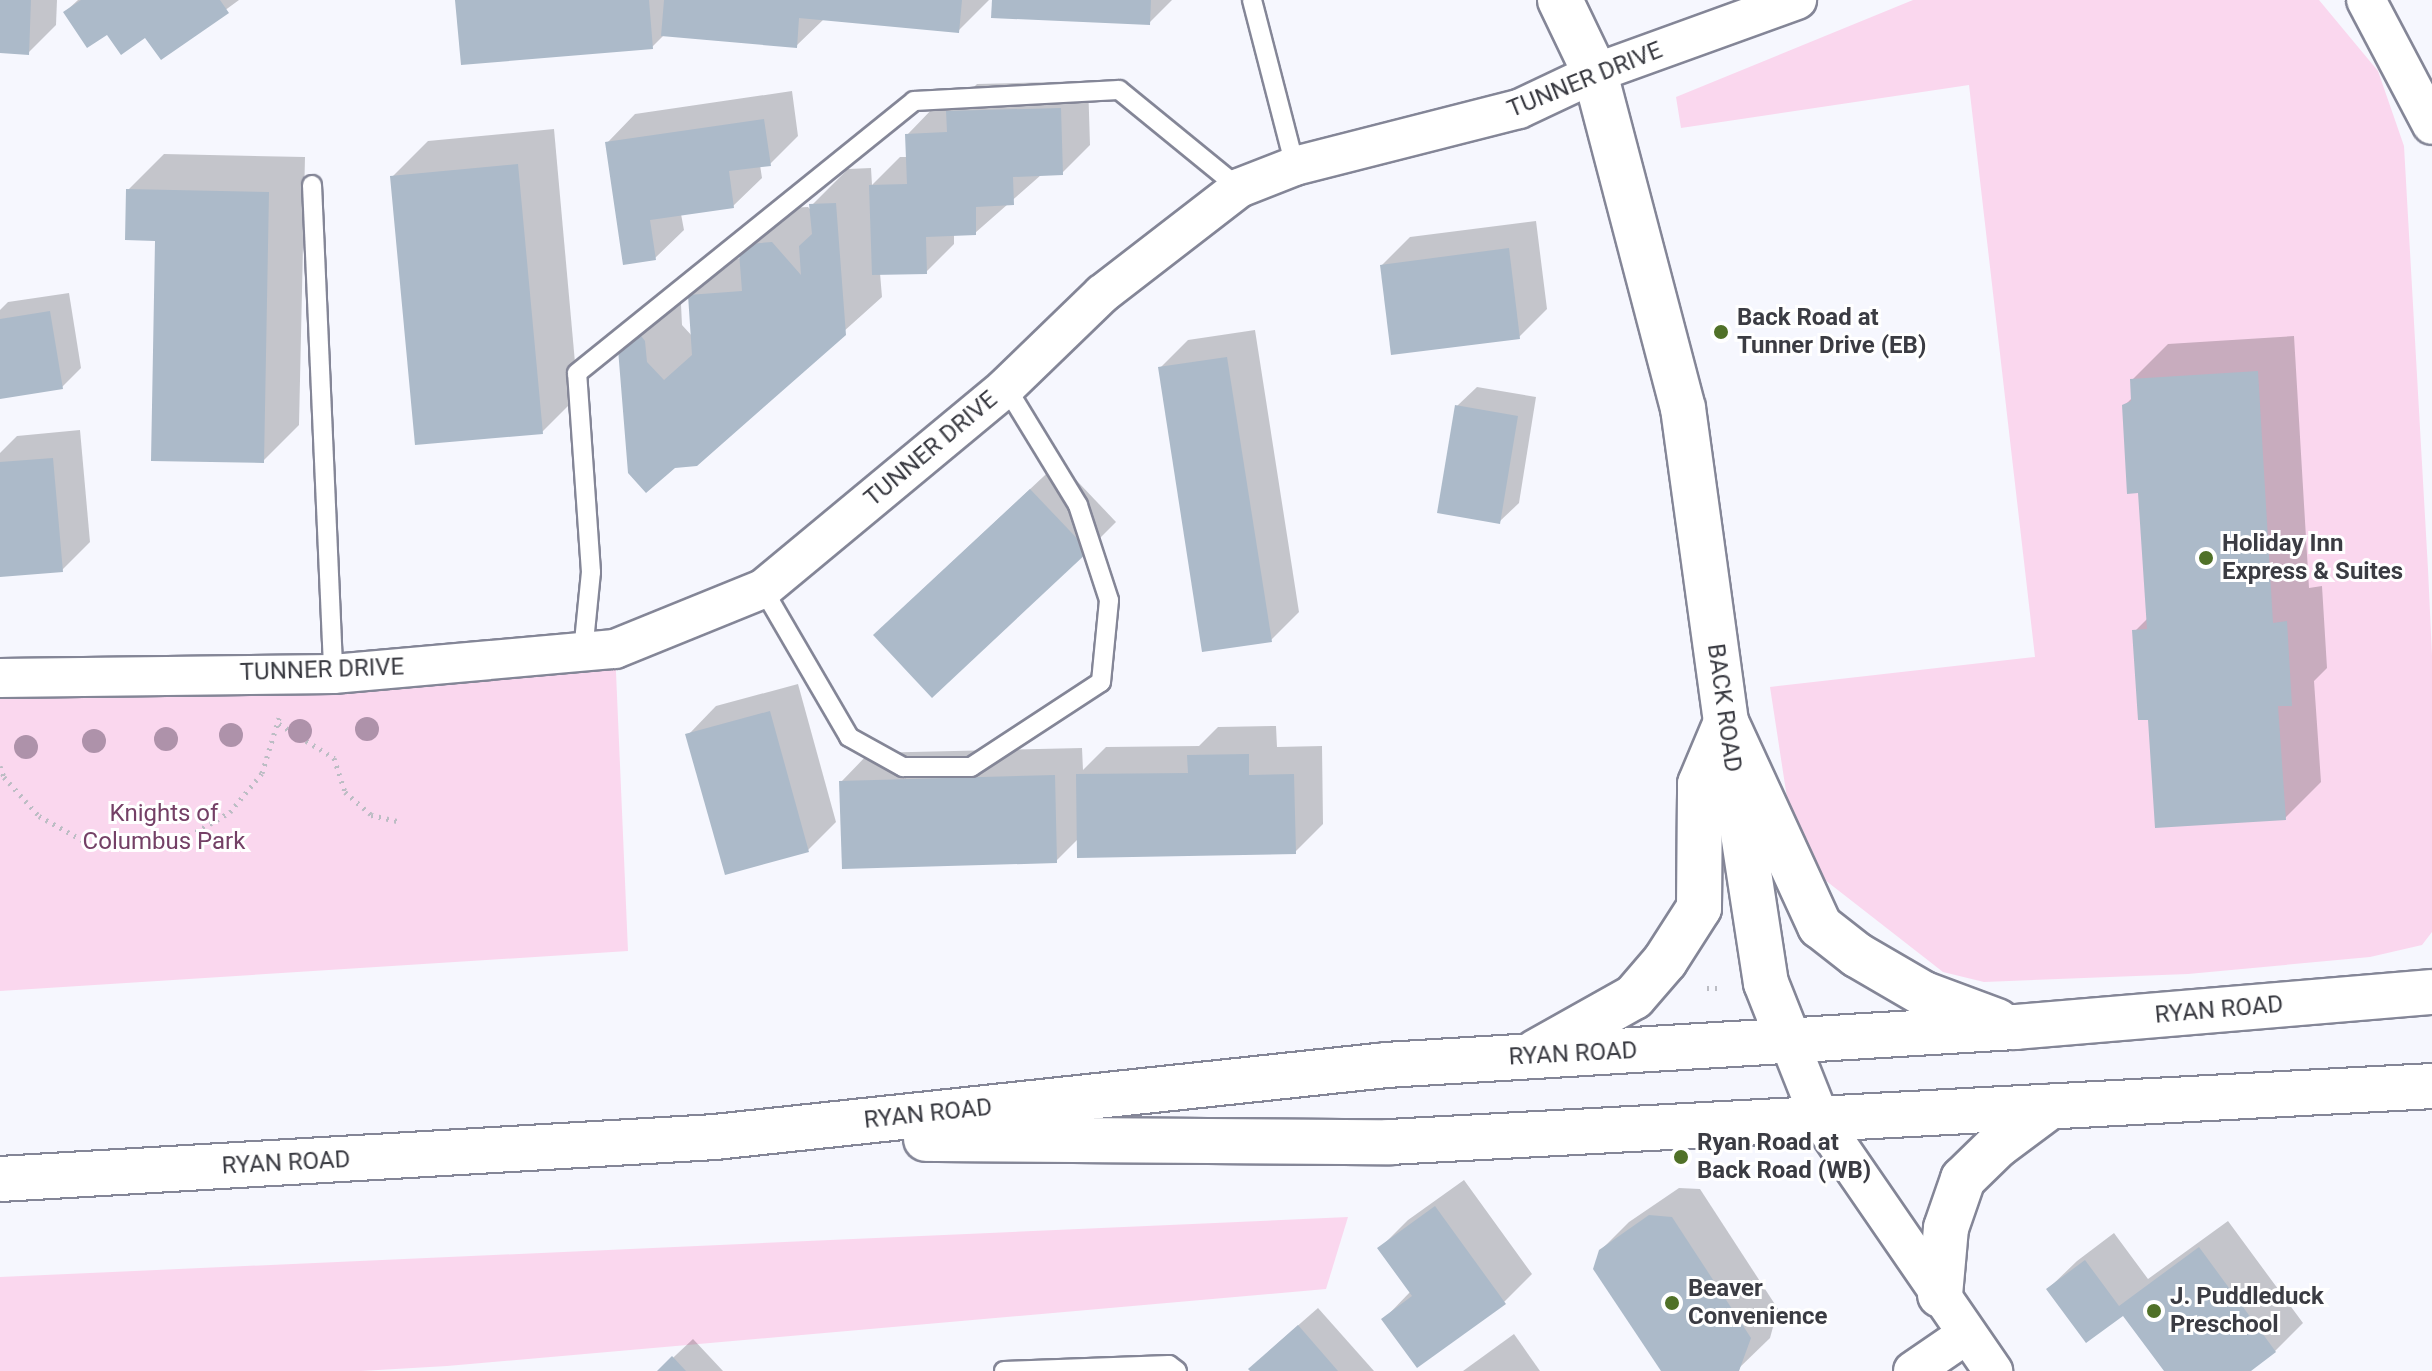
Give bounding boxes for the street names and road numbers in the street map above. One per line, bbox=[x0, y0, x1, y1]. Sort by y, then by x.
street label: TUNNER DRIVE bbox=[1503, 36, 1667, 124]
street label: TUNNER DRIVE bbox=[859, 385, 1003, 513]
street label: BACK ROAD bbox=[1701, 642, 1747, 774]
street label: TUNNER DRIVE bbox=[239, 653, 405, 687]
street label: RYAN ROAD bbox=[2154, 990, 2284, 1030]
street label: RYAN ROAD bbox=[1508, 1036, 1638, 1072]
street label: RYAN ROAD bbox=[862, 1093, 994, 1135]
street label: RYAN ROAD bbox=[221, 1145, 351, 1181]

